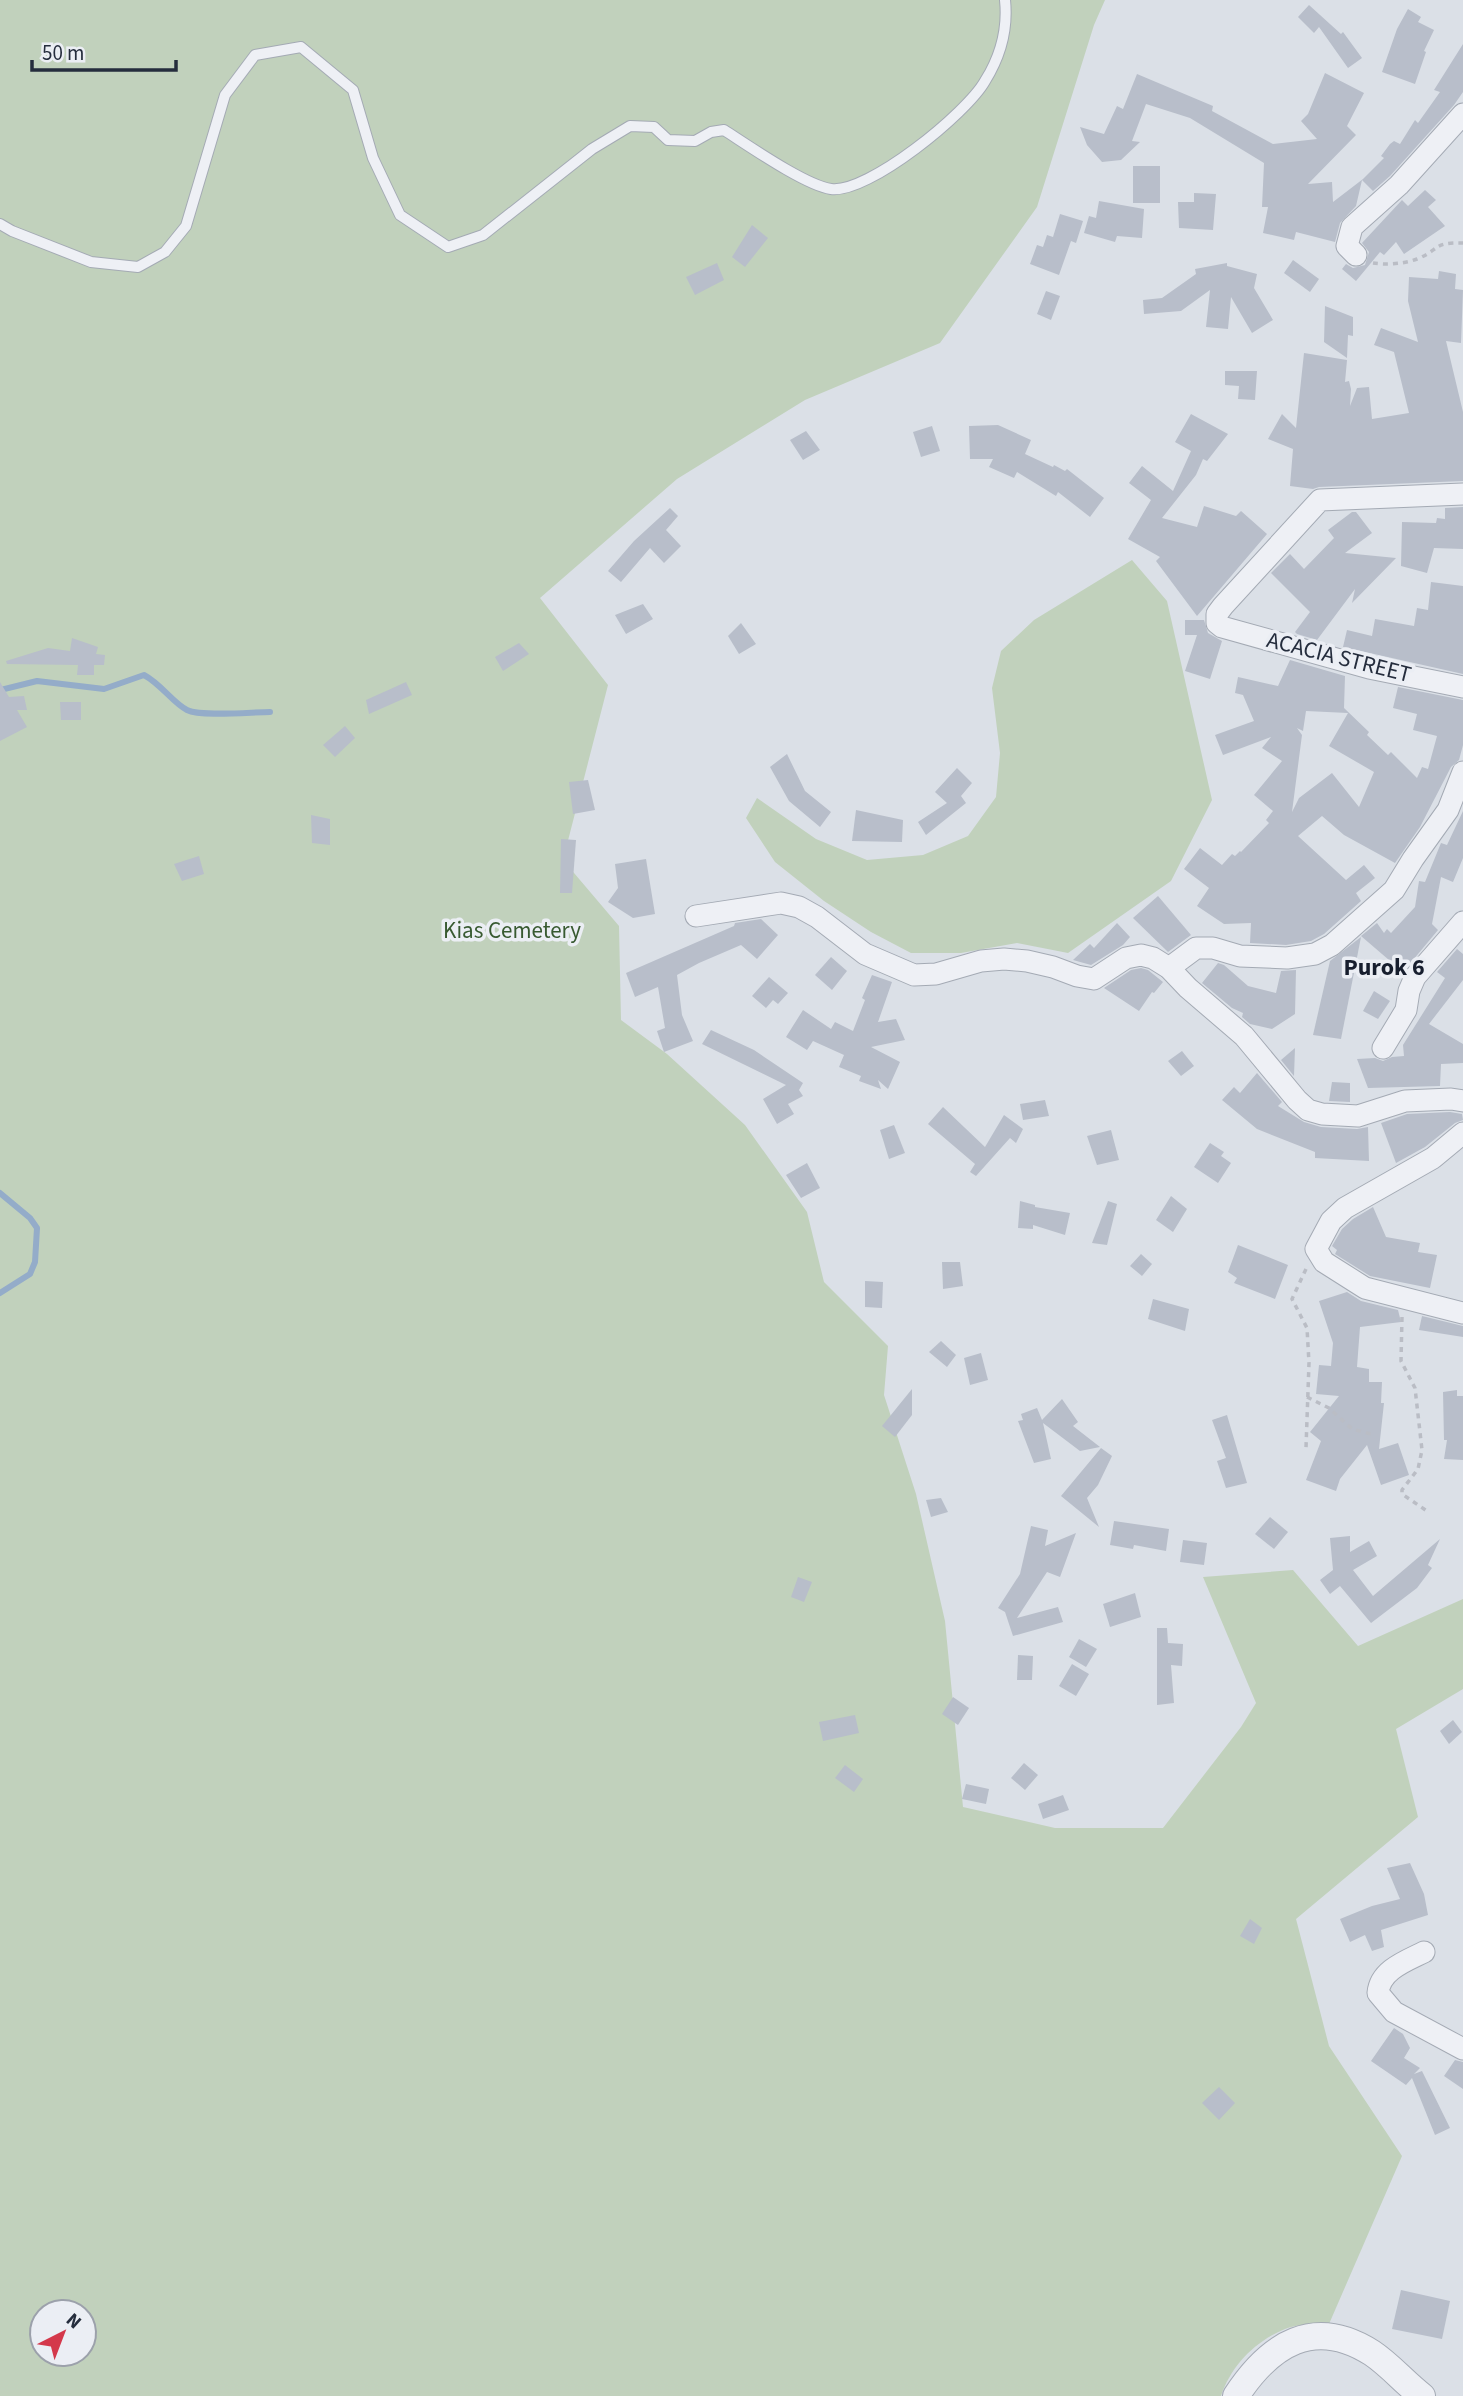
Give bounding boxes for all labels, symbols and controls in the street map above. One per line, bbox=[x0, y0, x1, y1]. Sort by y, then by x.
scale bar bbox=[32, 28, 175, 72]
text: 50 m bbox=[42, 38, 84, 68]
street label: ACACIA STREET bbox=[1263, 623, 1415, 691]
park label: Kias Cemetery bbox=[443, 914, 581, 947]
district label: Purok 6 bbox=[1343, 950, 1425, 985]
north arrow bbox=[28, 2298, 98, 2368]
text: N bbox=[60, 2307, 87, 2336]

